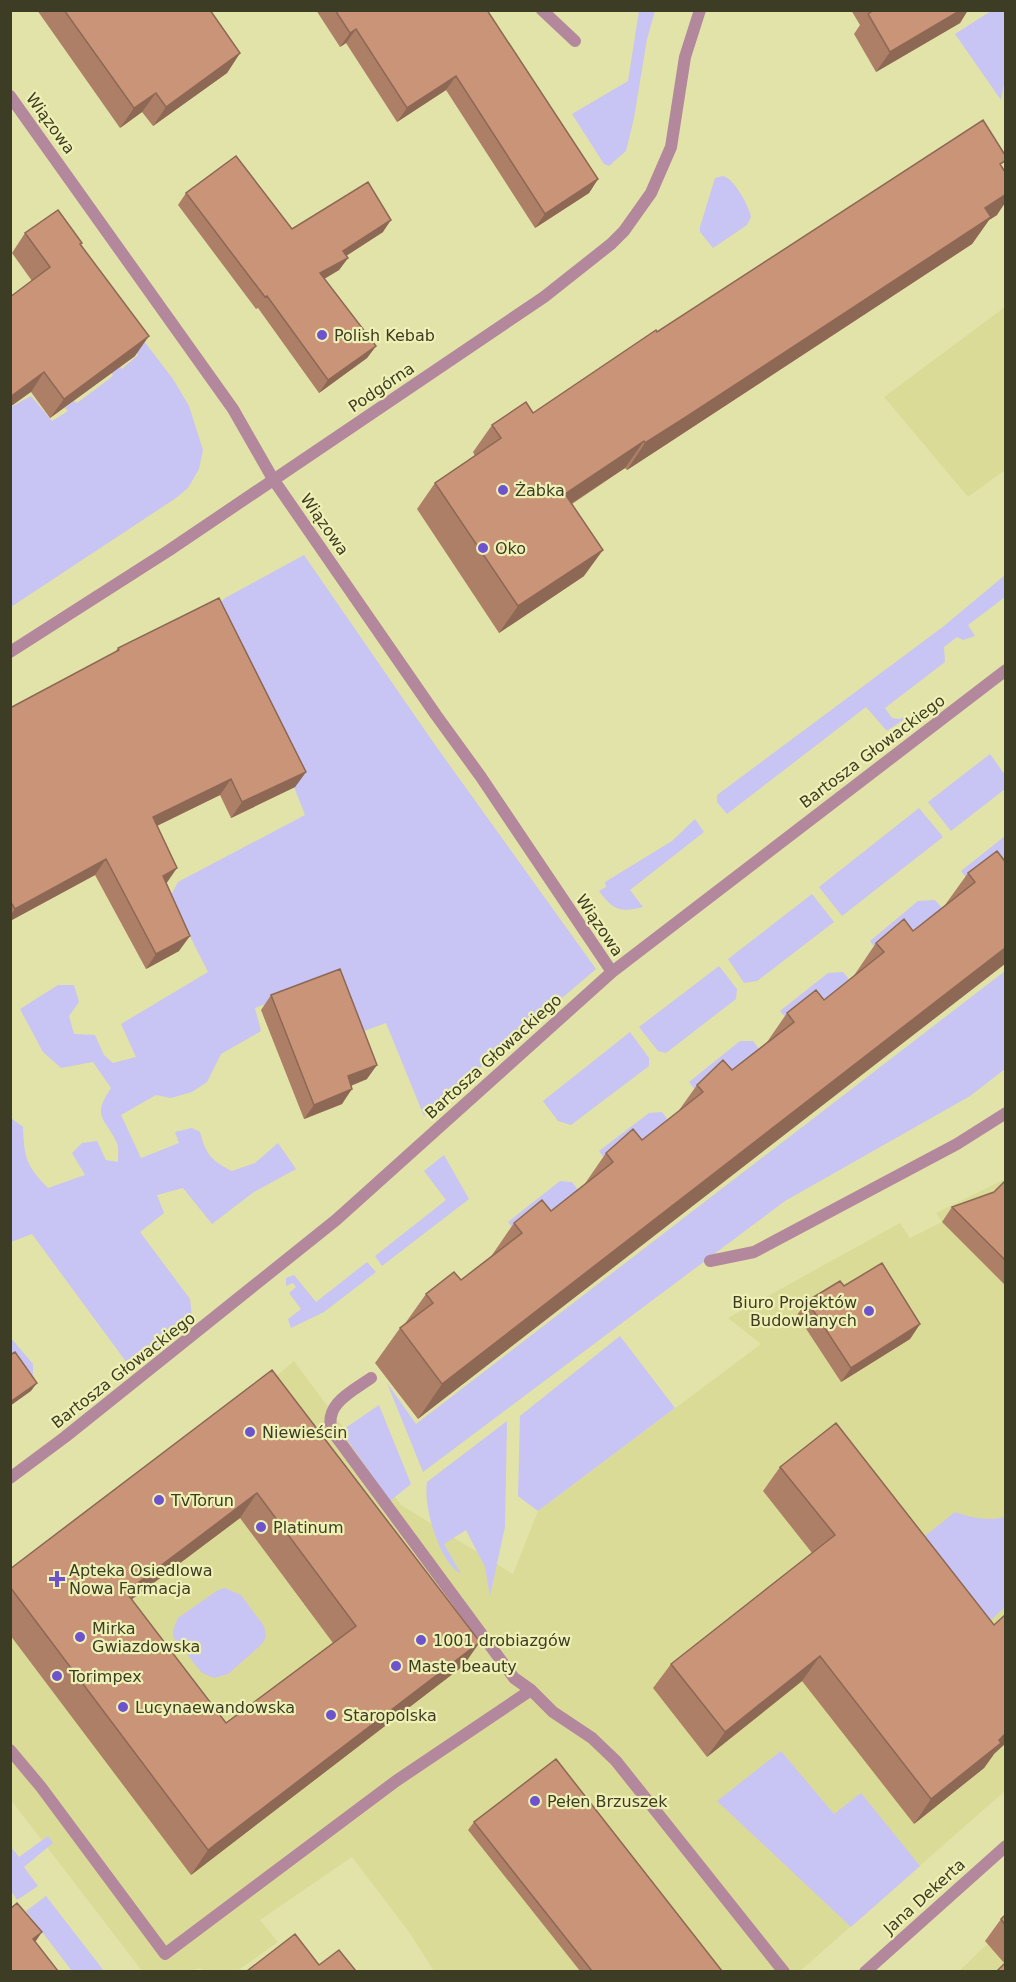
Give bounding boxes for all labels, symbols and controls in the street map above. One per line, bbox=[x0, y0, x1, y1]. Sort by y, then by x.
street label: Wiązowa bbox=[22, 89, 79, 158]
place label: Polish Kebab bbox=[334, 326, 435, 345]
marker: Polish Kebab bbox=[315, 328, 329, 342]
street label: Podgórna bbox=[345, 359, 418, 416]
place label: Żabka bbox=[515, 481, 565, 500]
marker: Żabka bbox=[496, 483, 510, 497]
street label: Wiązowa bbox=[297, 490, 353, 559]
place label: Oko bbox=[495, 539, 526, 558]
marker: Oko bbox=[476, 541, 490, 555]
street label: Bartosza Głowackiego bbox=[796, 691, 949, 812]
street label: Wiązowa bbox=[572, 891, 627, 960]
street label: Bartosza Głowackiego bbox=[421, 990, 565, 1123]
place label: Biuro Projektów Budowlanych bbox=[732, 1293, 857, 1330]
marker: Biuro Projektów Budowlanych bbox=[862, 1304, 876, 1318]
street label: Bartosza Głowackiego bbox=[48, 1308, 199, 1432]
place label: Niewieścin bbox=[262, 1423, 347, 1442]
marker: Niewieścin bbox=[243, 1425, 257, 1439]
place label: TvTorun bbox=[170, 1491, 234, 1510]
marker: TvTorun bbox=[152, 1493, 166, 1507]
place label: Platinum bbox=[273, 1518, 343, 1537]
marker: Platinum bbox=[254, 1520, 268, 1534]
place label: Apteka Osiedlowa Nowa Farmacja bbox=[69, 1561, 213, 1598]
marker: Apteka Osiedlowa Nowa Farmacja bbox=[50, 1572, 64, 1586]
place label: Mirka Gwiazdowska bbox=[92, 1619, 200, 1656]
marker: Mirka Gwiazdowska bbox=[73, 1630, 87, 1644]
place label: 1001 drobiazgów bbox=[433, 1631, 571, 1650]
marker: 1001 drobiazgów bbox=[414, 1633, 428, 1647]
place label: Maste beauty bbox=[408, 1657, 517, 1676]
marker: Maste beauty bbox=[389, 1659, 403, 1673]
place label: Torimpex bbox=[68, 1667, 142, 1686]
marker: Torimpex bbox=[50, 1669, 64, 1683]
place label: Lucynaewandowska bbox=[135, 1698, 295, 1717]
marker: Lucynaewandowska bbox=[116, 1700, 130, 1714]
place label: Staropolska bbox=[343, 1706, 437, 1725]
marker: Staropolska bbox=[324, 1708, 338, 1722]
place label: Pełen Brzuszek bbox=[547, 1792, 668, 1811]
marker: Pełen Brzuszek bbox=[528, 1794, 542, 1808]
street label: Jana Dekerta bbox=[879, 1855, 969, 1939]

